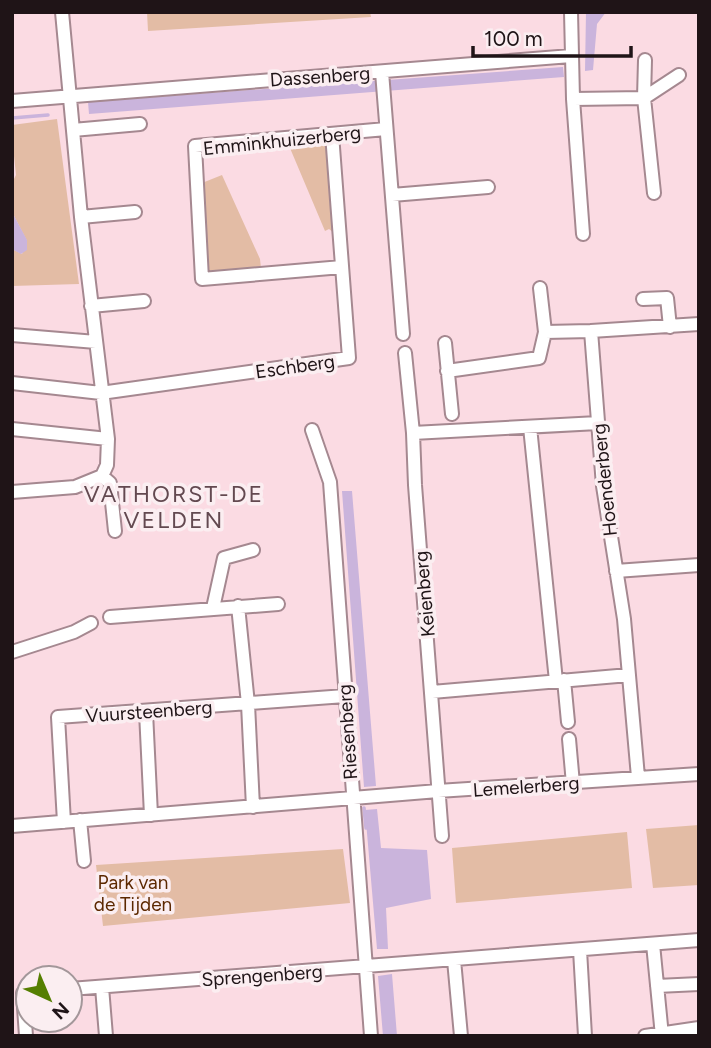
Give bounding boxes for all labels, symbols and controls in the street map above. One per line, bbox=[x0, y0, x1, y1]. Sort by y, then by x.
scale bar bbox=[473, 14, 630, 58]
text: 100 m bbox=[484, 26, 543, 51]
street label: Dassenberg bbox=[269, 62, 371, 91]
street label: Emminkhuizerberg bbox=[202, 121, 362, 160]
street label: Eschberg bbox=[254, 350, 336, 383]
street label: Hoenderberg bbox=[587, 422, 622, 537]
district label: VATHORST-DE VELDEN bbox=[84, 480, 264, 534]
street label: Keienberg bbox=[409, 550, 440, 638]
street label: Riesenberg bbox=[333, 683, 362, 780]
street label: Vuursteenberg bbox=[85, 696, 213, 727]
street label: Lemelerberg bbox=[472, 771, 580, 802]
park label: Park van de Tijden bbox=[94, 871, 172, 916]
street label: Sprengenberg bbox=[201, 960, 323, 991]
north arrow bbox=[14, 964, 84, 1034]
text: N bbox=[47, 997, 74, 1024]

